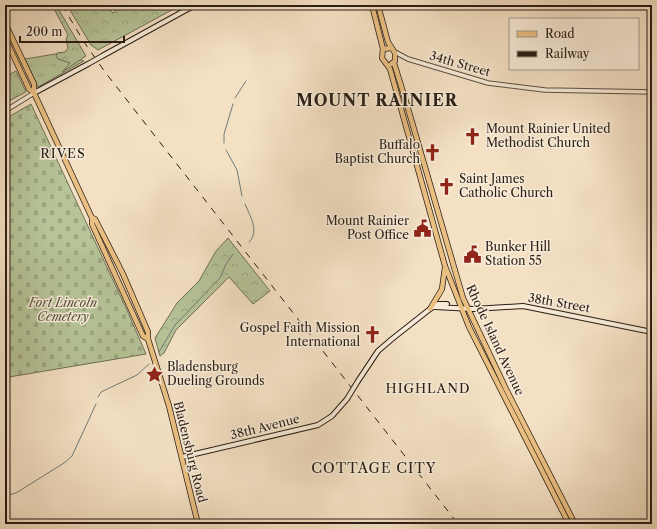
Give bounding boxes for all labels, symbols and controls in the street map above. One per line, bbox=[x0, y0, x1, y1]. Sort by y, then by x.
scale bar bbox=[20, 18, 124, 44]
legend bbox=[509, 18, 639, 70]
text: 200 m bbox=[26, 24, 63, 39]
text: Road bbox=[545, 26, 575, 41]
text: Railway bbox=[545, 46, 590, 61]
street label: 34th Street bbox=[428, 48, 493, 80]
district label: MOUNT RAINIER bbox=[296, 90, 458, 110]
place label: Mount Rainier United Methodist Church bbox=[486, 121, 611, 150]
church icon: Mount Rainier United Methodist Church bbox=[463, 126, 483, 146]
place label: Buffalo Baptist Church bbox=[335, 137, 420, 166]
church icon: Buffalo Baptist Church bbox=[423, 142, 443, 162]
district label: RIVES bbox=[40, 145, 86, 161]
place label: Saint James Catholic Church bbox=[459, 171, 554, 200]
church icon: Saint James Catholic Church bbox=[436, 176, 456, 196]
place label: Mount Rainier Post Office bbox=[326, 213, 409, 242]
public building icon: Mount Rainier Post Office bbox=[412, 218, 432, 238]
place label: Bunker Hill Station 55 bbox=[485, 239, 551, 268]
public building icon: Bunker Hill Station 55 bbox=[462, 244, 482, 264]
street label: Rhode Island Avenue bbox=[463, 282, 528, 398]
street label: 38th Street bbox=[527, 290, 592, 315]
park label: Fort Lincoln Cemetery bbox=[28, 295, 97, 324]
place label: Gospel Faith Mission International bbox=[240, 320, 360, 349]
church icon: Gospel Faith Mission International bbox=[363, 325, 383, 345]
place label: Bladensburg Dueling Grounds bbox=[167, 359, 264, 388]
place icon: Bladensburg Dueling Grounds bbox=[144, 364, 164, 384]
district label: HIGHLAND bbox=[386, 380, 470, 396]
street label: Bladensburg Road bbox=[171, 400, 210, 505]
street label: 38th Avenue bbox=[229, 411, 301, 442]
district label: COTTAGE CITY bbox=[311, 459, 437, 477]

